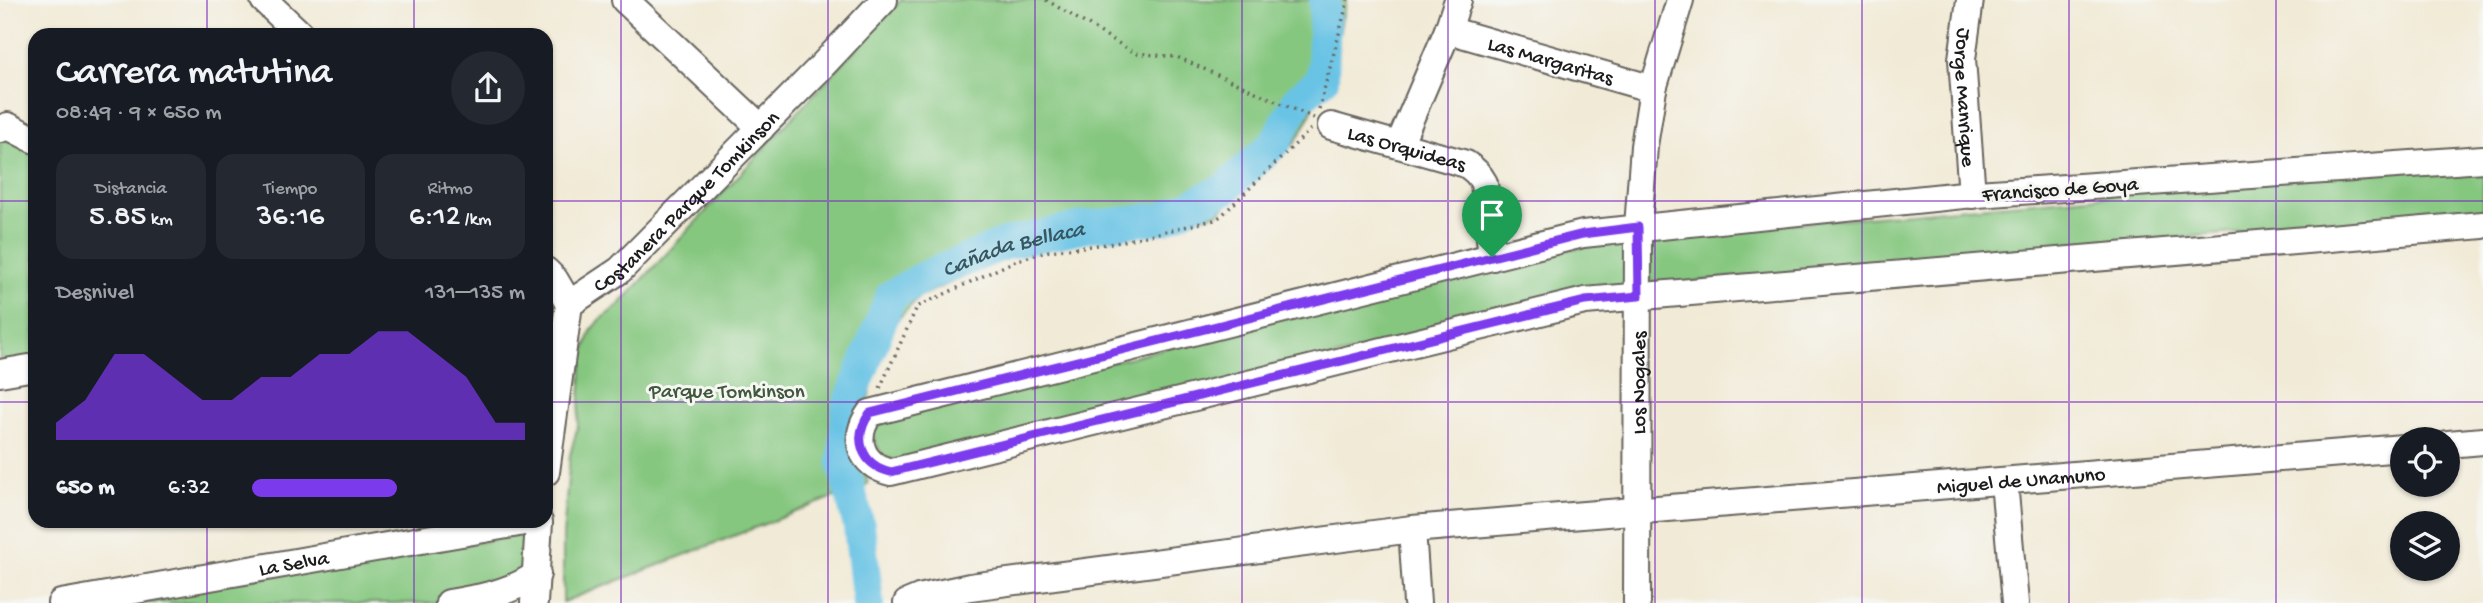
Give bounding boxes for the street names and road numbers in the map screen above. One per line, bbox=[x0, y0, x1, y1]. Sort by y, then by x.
street label: Jorge Manrique bbox=[1946, 26, 1979, 169]
street label: Las Margaritas bbox=[1484, 33, 1617, 93]
street label: Costanera Parque Tomkinson bbox=[590, 107, 786, 300]
street label: Las Orquideas bbox=[1344, 122, 1469, 180]
street label: Francisco de Goya bbox=[1980, 173, 2141, 209]
street label: Los Nogales bbox=[1628, 330, 1654, 434]
street label: Miguel de Unamuno bbox=[1936, 463, 2107, 502]
street label: La Selva bbox=[257, 547, 332, 584]

